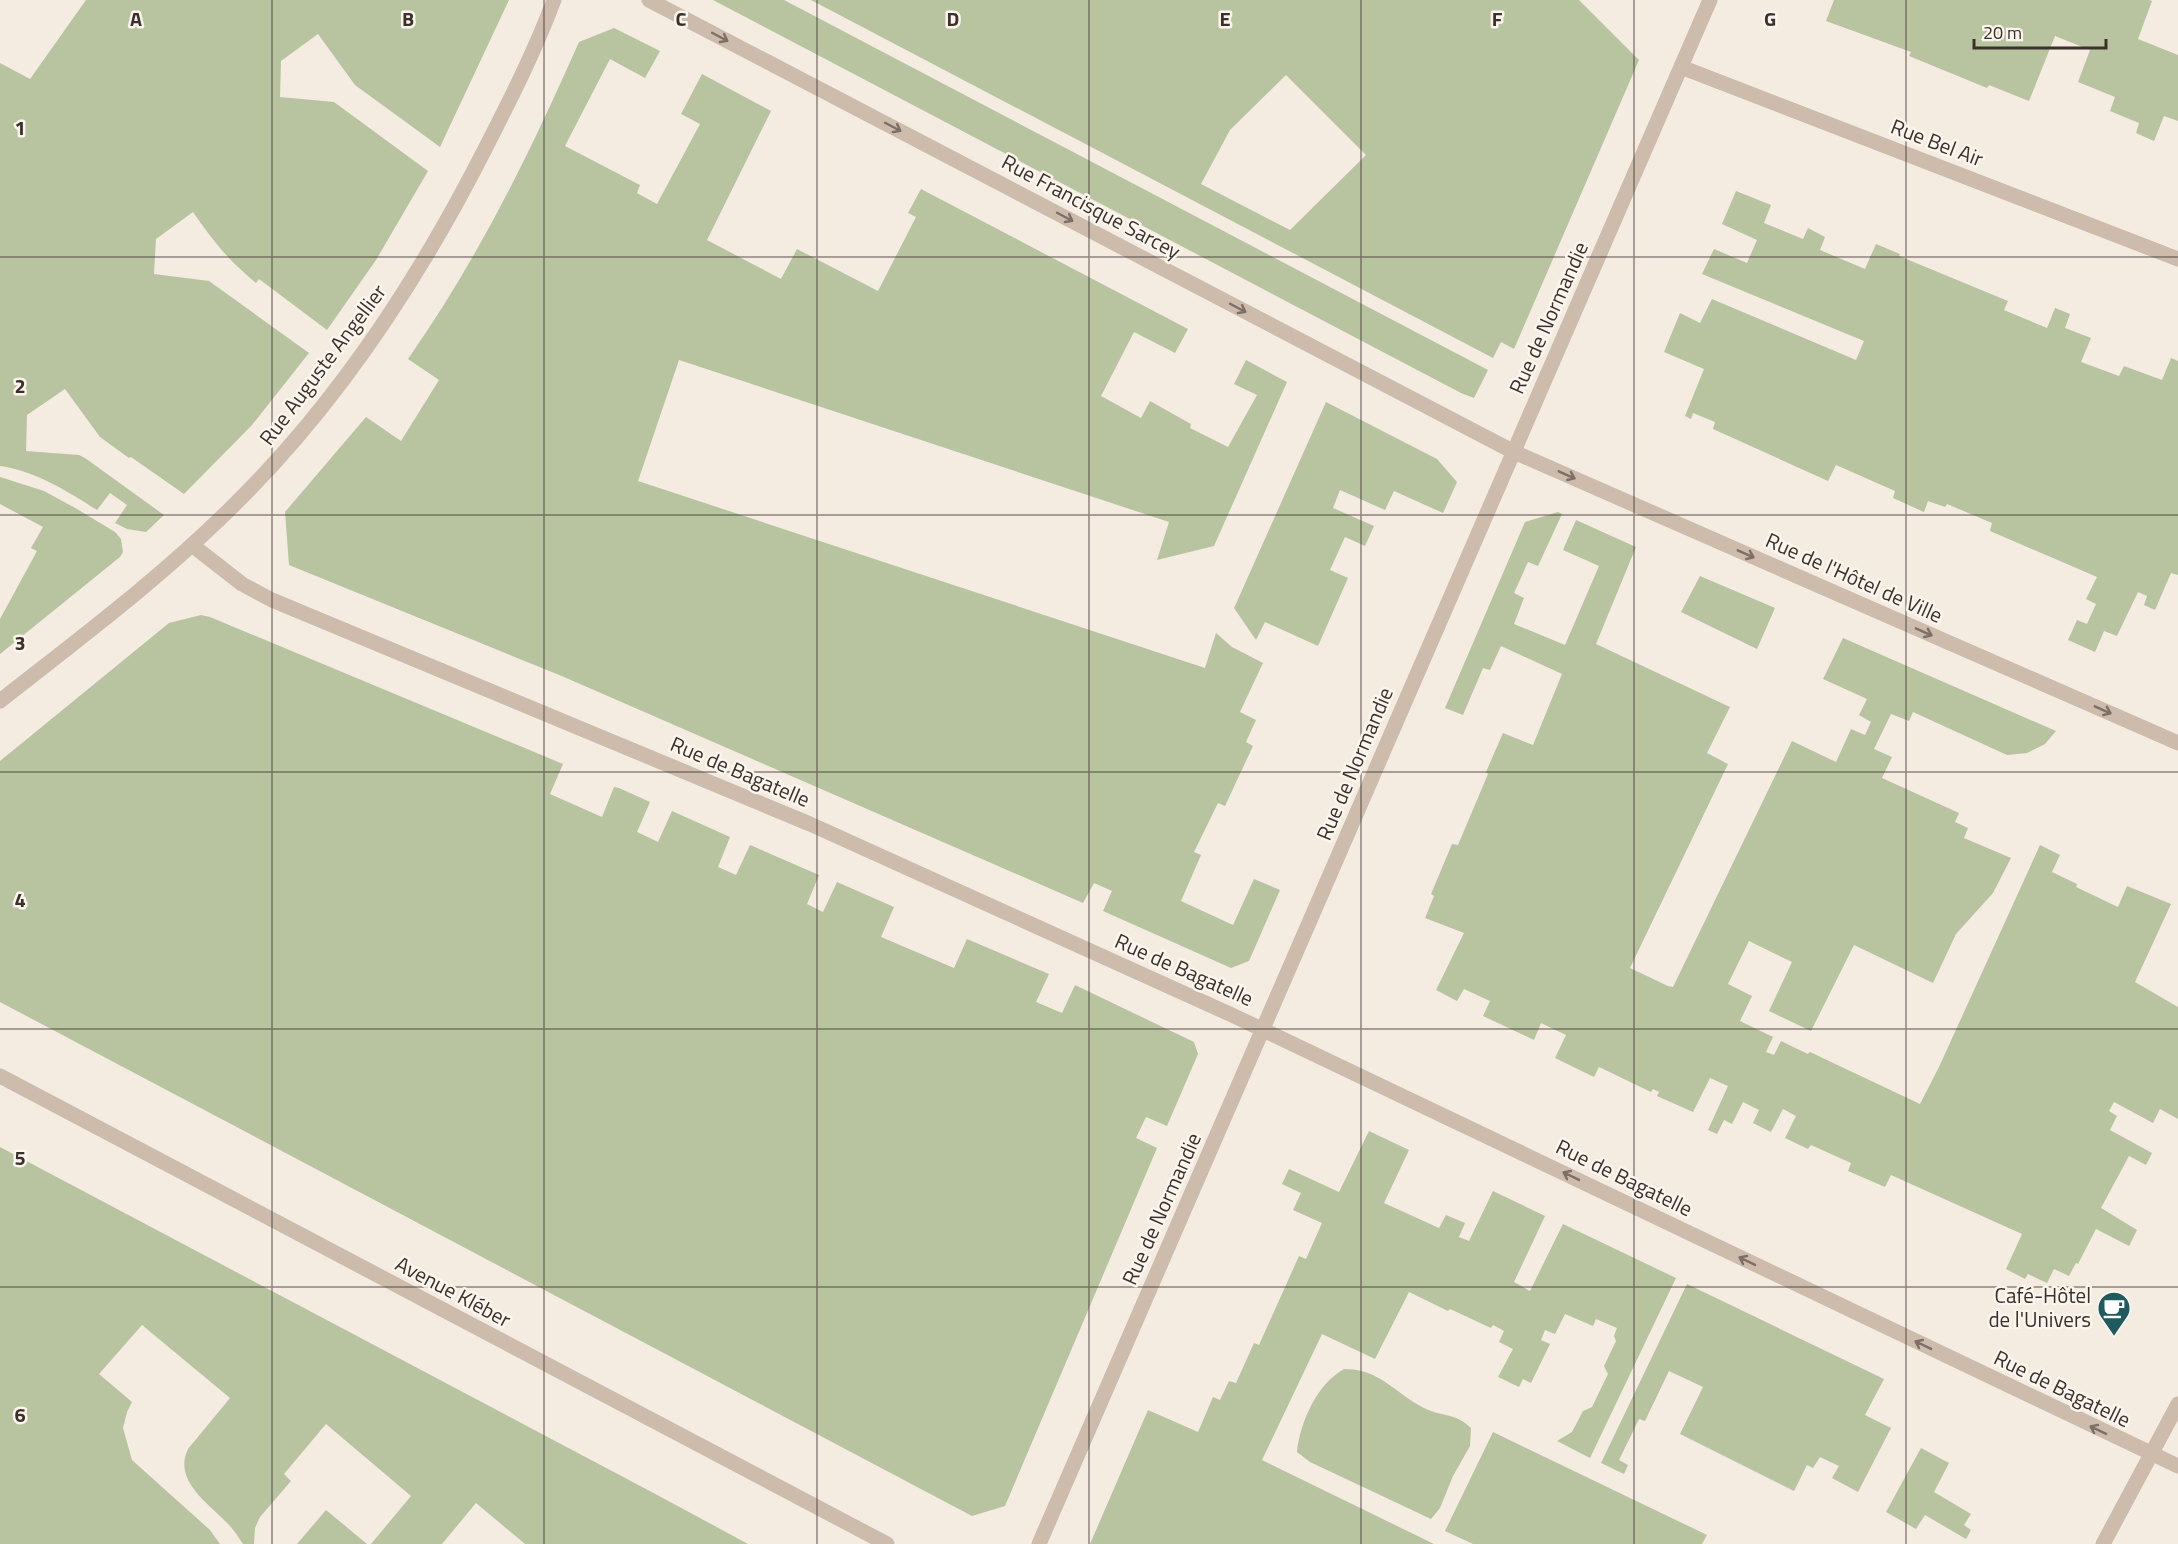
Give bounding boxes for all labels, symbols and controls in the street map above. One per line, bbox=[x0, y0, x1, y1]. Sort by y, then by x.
text: A bbox=[130, 3, 142, 34]
text: B bbox=[402, 3, 414, 34]
text: C bbox=[676, 3, 687, 34]
text: D bbox=[947, 3, 959, 34]
text: E bbox=[1219, 3, 1231, 34]
text: F bbox=[1492, 3, 1503, 34]
text: G bbox=[1764, 3, 1776, 34]
scale bar bbox=[1974, 12, 2106, 50]
text: 20 m bbox=[1983, 19, 2022, 46]
one-way arrow bbox=[710, 32, 728, 43]
street label: Rue Bel Air bbox=[1887, 110, 1988, 174]
text: 1 bbox=[14, 112, 26, 143]
one-way arrow bbox=[883, 122, 901, 133]
street label: Rue Francisque Sarcey bbox=[996, 145, 1187, 267]
one-way arrow bbox=[1056, 212, 1074, 224]
street label: Rue de Normandie bbox=[1500, 236, 1596, 399]
street label: Rue Auguste Angellier bbox=[251, 277, 394, 452]
one-way arrow bbox=[1229, 303, 1247, 314]
text: 2 bbox=[14, 370, 26, 401]
one-way arrow bbox=[1558, 470, 1576, 482]
street label: Rue de l'Hôtel de Ville bbox=[1761, 524, 1948, 631]
one-way arrow bbox=[1736, 549, 1754, 560]
text: 3 bbox=[14, 627, 26, 658]
one-way arrow bbox=[1915, 627, 1933, 638]
street label: Rue de Normandie bbox=[1307, 682, 1401, 845]
one-way arrow bbox=[2094, 706, 2112, 717]
street label: Rue de Bagatelle bbox=[666, 727, 815, 815]
text: 4 bbox=[14, 884, 26, 915]
street label: Rue de Bagatelle bbox=[1110, 924, 1259, 1014]
street label: Rue de Normandie bbox=[1113, 1127, 1209, 1290]
street label: Rue de Bagatelle bbox=[1551, 1130, 1698, 1224]
text: 5 bbox=[14, 1142, 26, 1173]
one-way arrow bbox=[1562, 1170, 1580, 1182]
street label: Avenue Kléber bbox=[390, 1247, 517, 1335]
one-way arrow bbox=[1738, 1254, 1756, 1266]
place label: Café-Hôtel de l'Univers bbox=[1988, 1279, 2091, 1335]
cafe icon: Café-Hôtel de l'Univers bbox=[2096, 1290, 2132, 1337]
one-way arrow bbox=[1914, 1339, 1932, 1351]
street label: Rue de Bagatelle bbox=[1989, 1341, 2136, 1435]
text: 6 bbox=[14, 1399, 26, 1430]
one-way arrow bbox=[2090, 1423, 2108, 1435]

